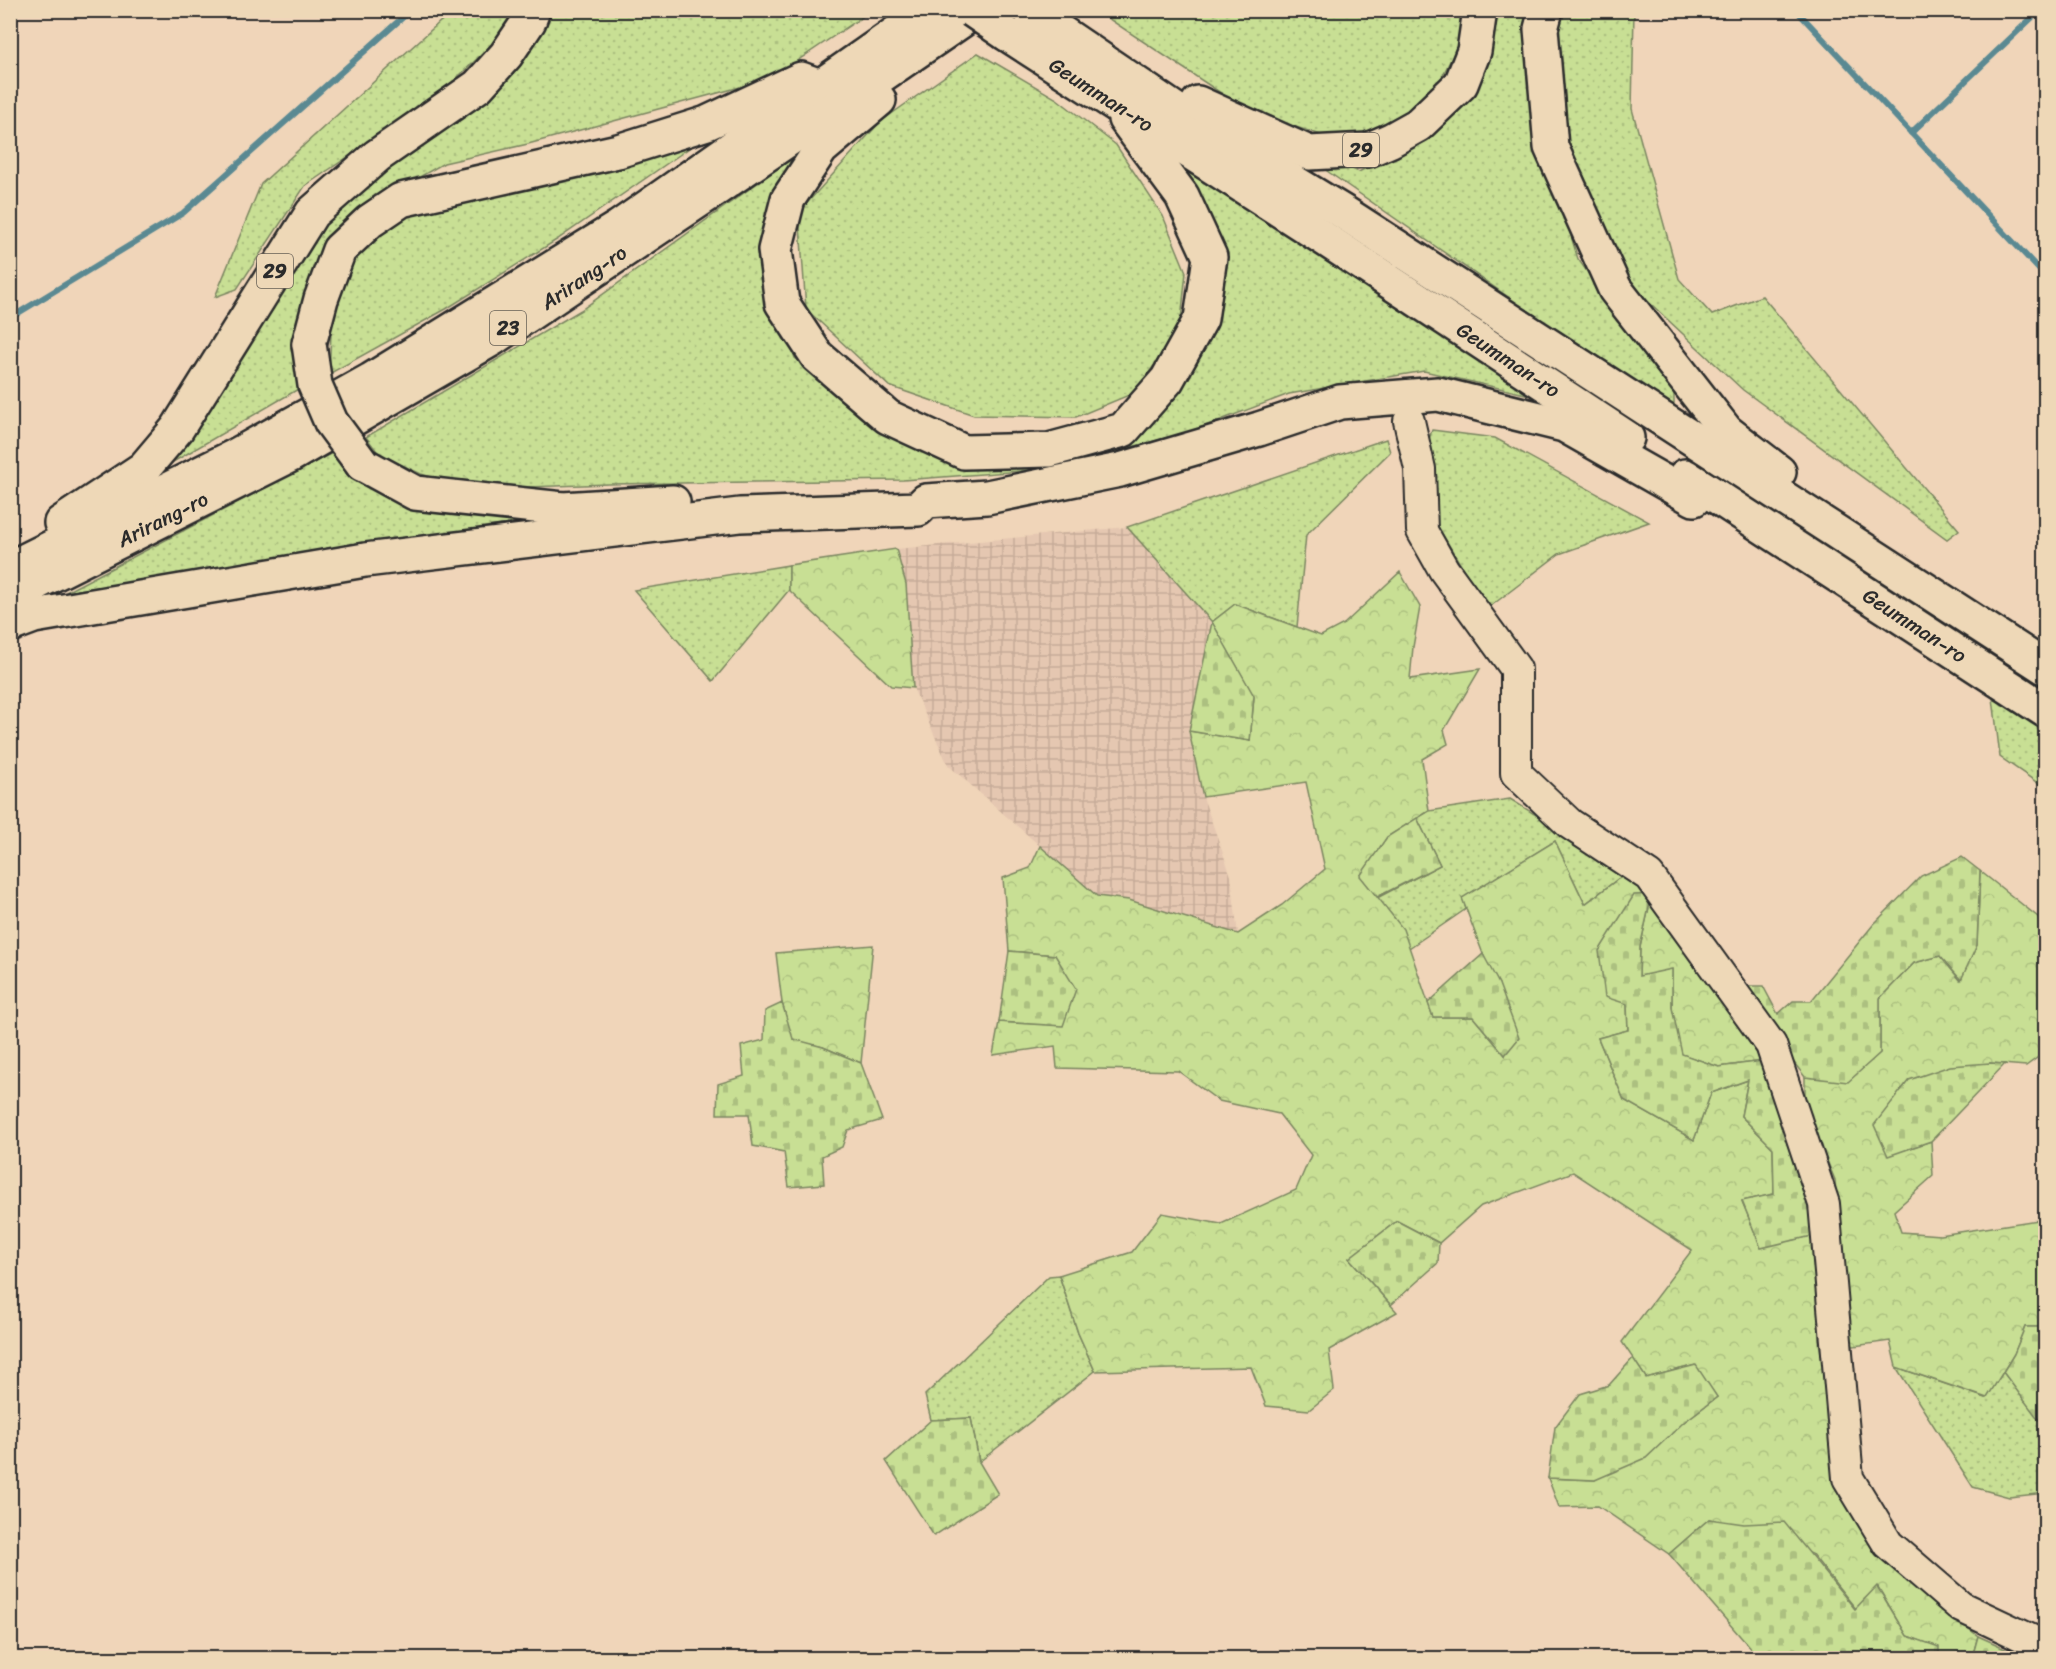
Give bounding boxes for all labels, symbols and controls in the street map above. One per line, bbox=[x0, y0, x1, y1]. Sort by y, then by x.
street label: Geumman-ro bbox=[1041, 47, 1161, 143]
road number: 29 bbox=[1343, 133, 1379, 167]
street label: Arirang-ro bbox=[532, 234, 635, 321]
road number: 29 bbox=[257, 254, 293, 288]
road number: 23 bbox=[490, 311, 526, 345]
street label: Geumman-ro bbox=[1449, 311, 1569, 408]
street label: Arirang-ro bbox=[110, 480, 215, 559]
street label: Geumman-ro bbox=[1855, 577, 1975, 674]

